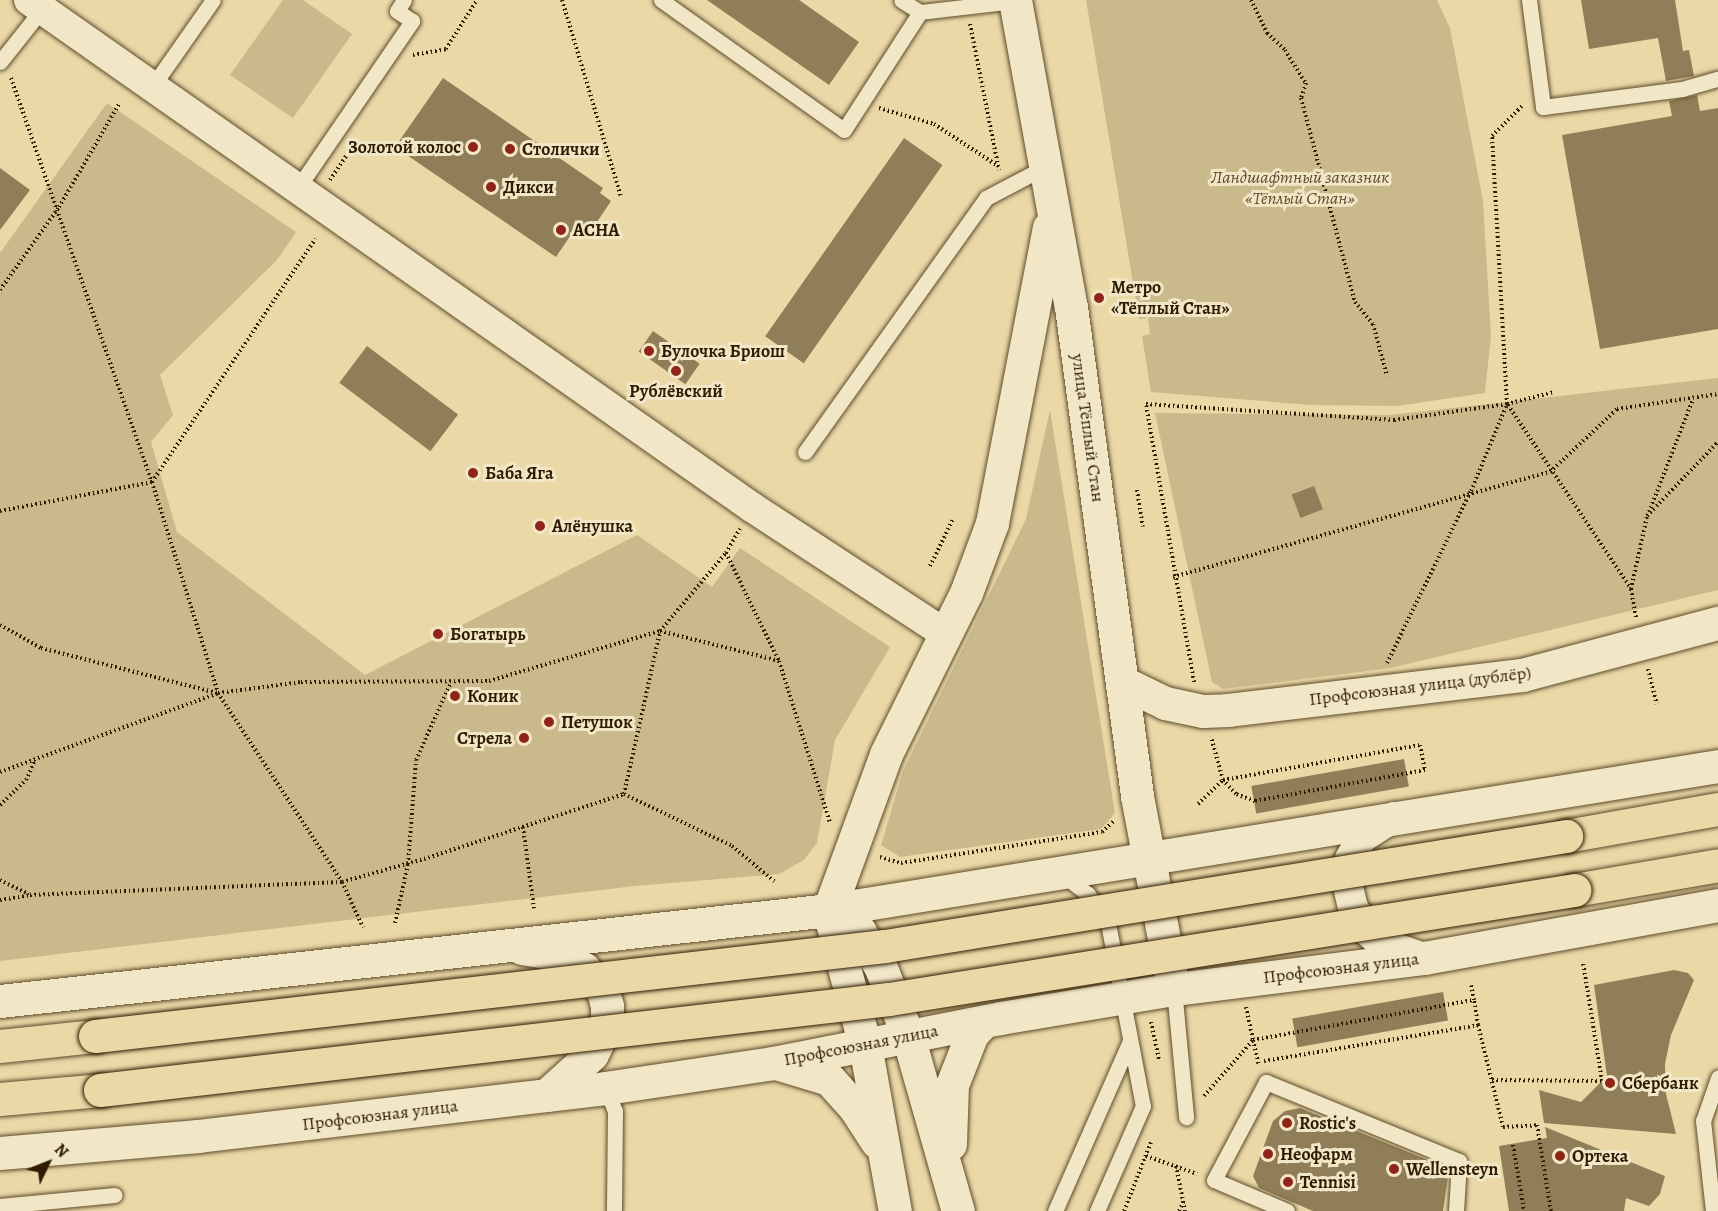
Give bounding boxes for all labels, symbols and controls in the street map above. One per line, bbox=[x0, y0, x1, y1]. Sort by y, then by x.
place label: Золотой колос bbox=[348, 136, 461, 158]
place label: Столички bbox=[522, 138, 600, 160]
marker: Золотой колос bbox=[466, 140, 480, 154]
marker: Столички bbox=[503, 142, 517, 156]
park label: Ландшафтный заказник «Тёплый Стан» bbox=[1211, 167, 1389, 210]
place label: Дикси bbox=[503, 176, 554, 198]
marker: Дикси bbox=[484, 180, 498, 194]
place label: АСНА bbox=[573, 219, 620, 241]
marker: АСНА bbox=[554, 223, 568, 237]
place label: Метро «Тёплый Стан» bbox=[1111, 277, 1230, 320]
marker: Метро «Тёплый Стан» bbox=[1092, 291, 1106, 305]
place label: Булочка Бриош bbox=[661, 340, 785, 362]
marker: Булочка Бриош bbox=[642, 344, 656, 358]
street label: улица Тёплый Стан bbox=[1067, 352, 1109, 504]
marker: Рублёвский bbox=[669, 364, 683, 378]
place label: Рублёвский bbox=[629, 380, 723, 402]
place label: Баба Яга bbox=[485, 462, 554, 484]
marker: Баба Яга bbox=[466, 466, 480, 480]
place label: Алёнушка bbox=[552, 515, 633, 537]
marker: Алёнушка bbox=[533, 519, 547, 533]
place label: Богатырь bbox=[450, 623, 526, 645]
marker: Богатырь bbox=[431, 627, 445, 641]
street label: Профсоюзная улица (дублёр) bbox=[1308, 662, 1532, 710]
place label: Коник bbox=[467, 685, 518, 707]
marker: Коник bbox=[448, 689, 462, 703]
place label: Петушок bbox=[561, 711, 633, 733]
marker: Петушок bbox=[542, 715, 556, 729]
place label: Стрела bbox=[457, 727, 512, 749]
marker: Стрела bbox=[517, 731, 531, 745]
street label: Профсоюзная улица bbox=[1262, 948, 1420, 988]
street label: Профсоюзная улица bbox=[782, 1019, 940, 1071]
place label: Сбербанк bbox=[1622, 1072, 1699, 1094]
marker: Сбербанк bbox=[1603, 1076, 1617, 1090]
street label: Профсоюзная улица bbox=[301, 1095, 459, 1135]
place label: Rostic's bbox=[1299, 1112, 1356, 1134]
marker: Rostic's bbox=[1280, 1116, 1294, 1130]
north arrow bbox=[18, 1133, 78, 1193]
text: N bbox=[49, 1139, 73, 1162]
place label: Неофарм bbox=[1280, 1143, 1353, 1165]
place label: Ортека bbox=[1572, 1145, 1628, 1167]
marker: Неофарм bbox=[1261, 1147, 1275, 1161]
marker: Ортека bbox=[1553, 1149, 1567, 1163]
place label: Wellensteyn bbox=[1406, 1158, 1498, 1180]
marker: Wellensteyn bbox=[1387, 1162, 1401, 1176]
place label: Tennisi bbox=[1300, 1171, 1356, 1193]
marker: Tennisi bbox=[1281, 1175, 1295, 1189]

